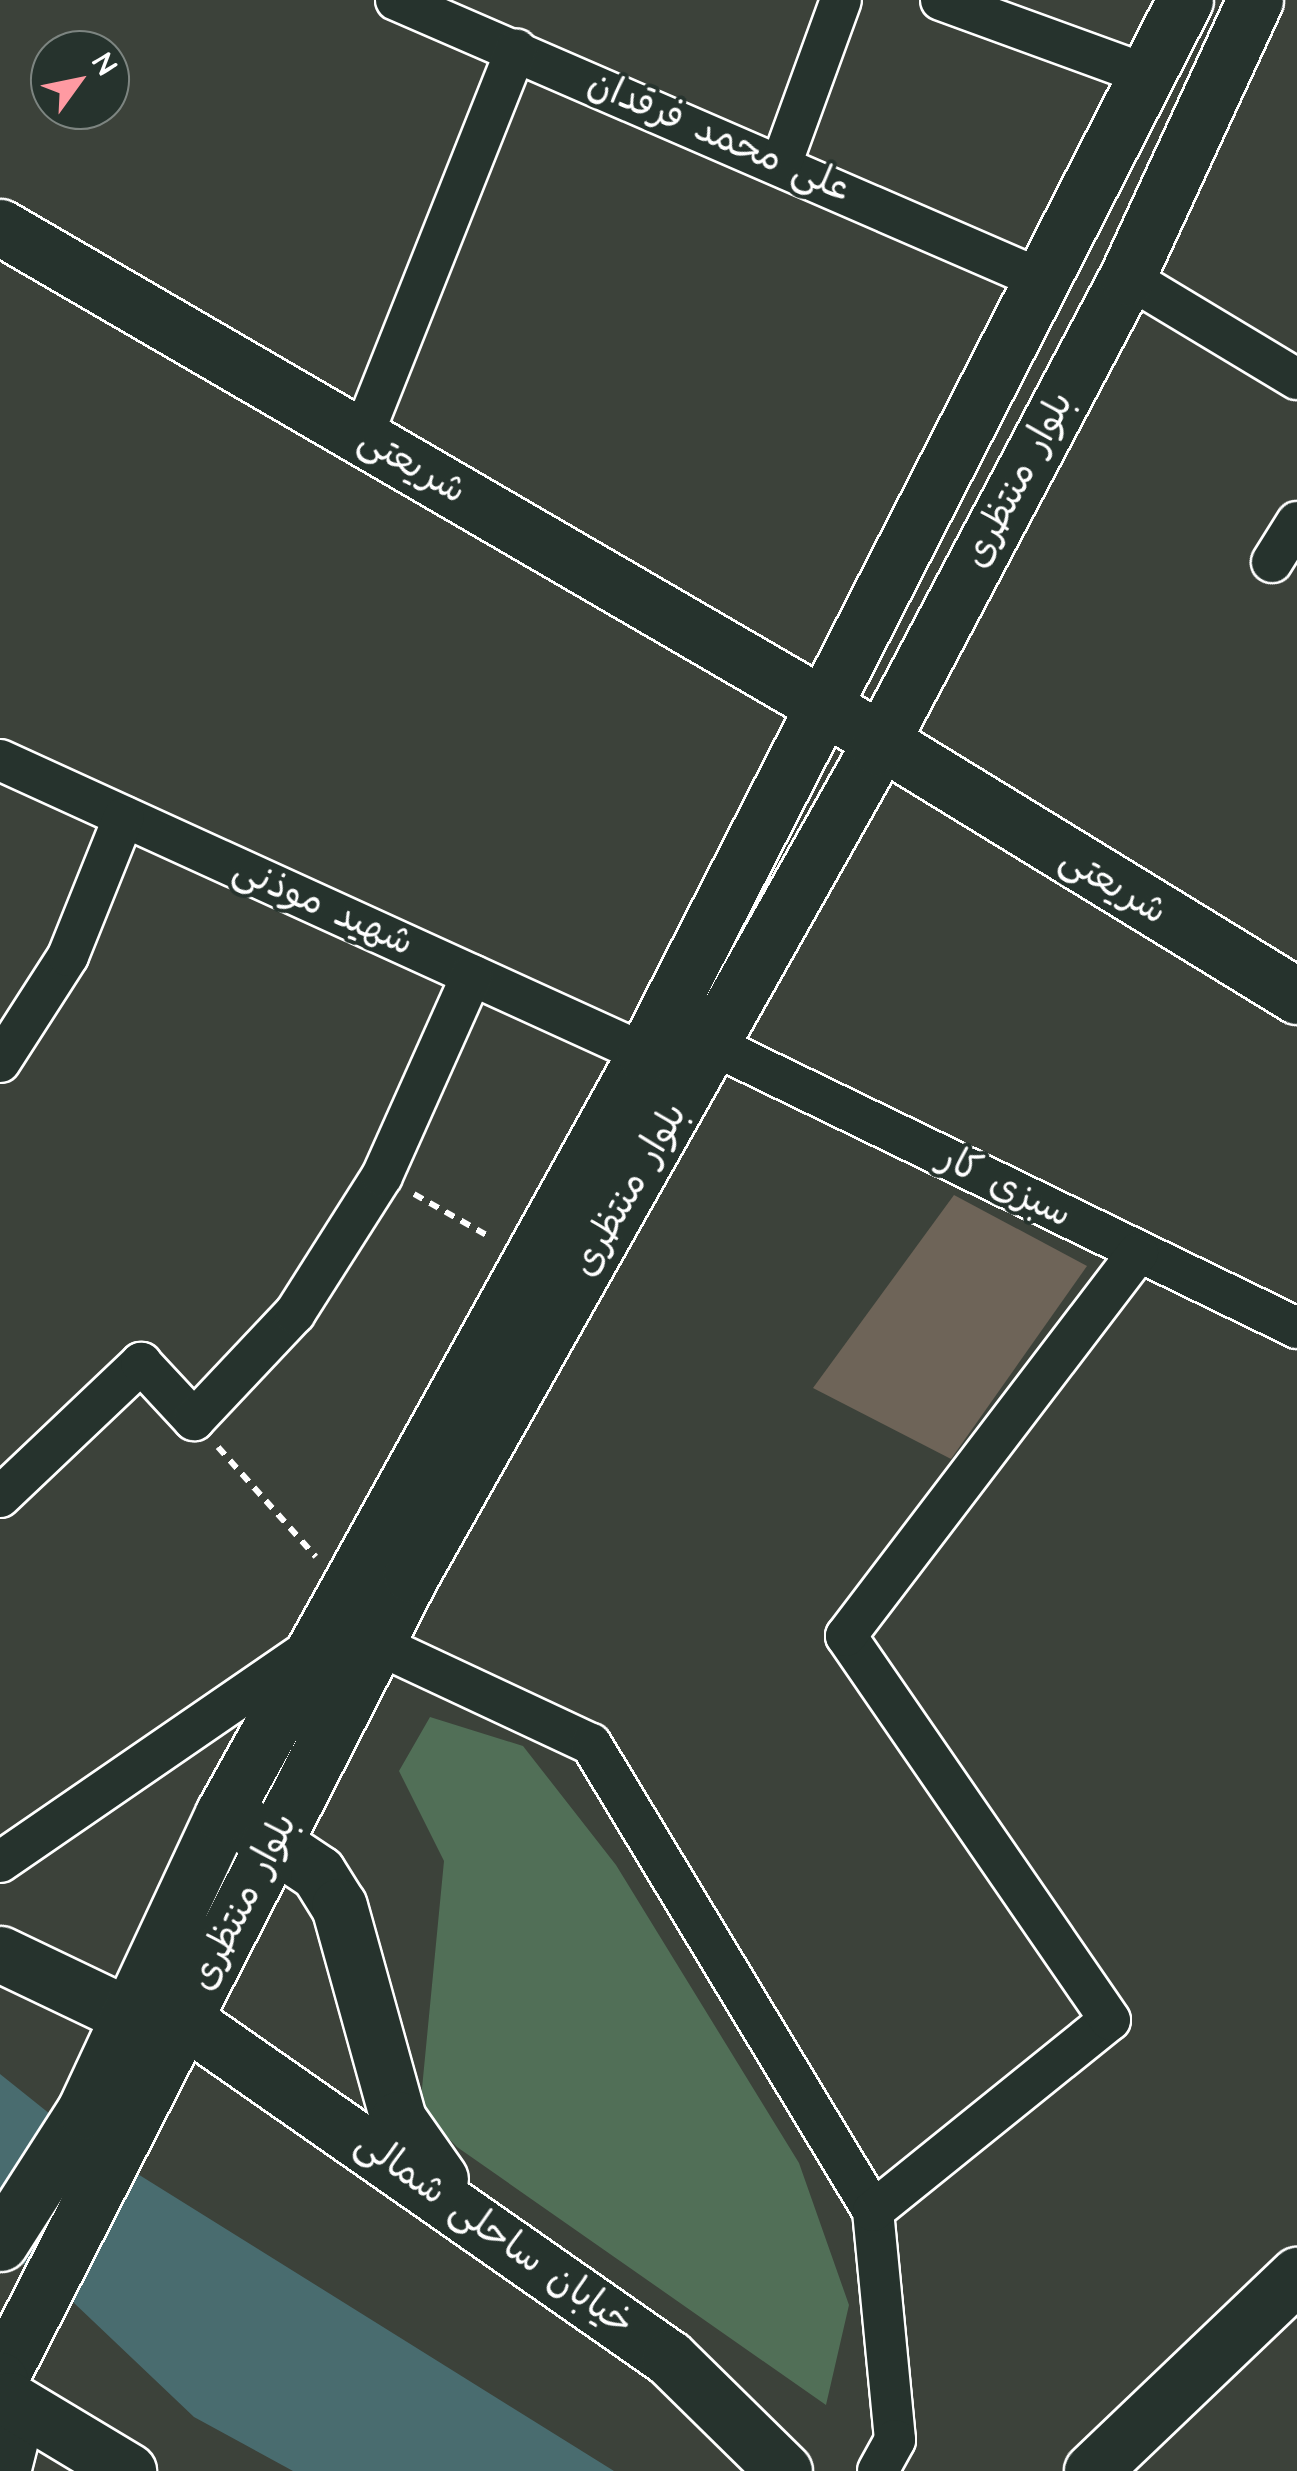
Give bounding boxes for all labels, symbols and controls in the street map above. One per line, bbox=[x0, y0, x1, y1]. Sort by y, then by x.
north arrow bbox=[30, 30, 130, 130]
text: N bbox=[83, 46, 125, 82]
street label: علی محمد فرقدان bbox=[581, 61, 857, 213]
street label: بلوار منتظری bbox=[954, 384, 1084, 576]
street label: شریعتی bbox=[350, 417, 474, 515]
street label: شریعتی bbox=[1051, 836, 1175, 936]
street label: شهید موذنی bbox=[226, 847, 420, 967]
street label: بلوار منتظری bbox=[562, 1095, 698, 1285]
street label: سبزی کار bbox=[931, 1135, 1079, 1239]
street label: بلوار منتظری bbox=[180, 1806, 308, 1998]
street label: خیابان ساحلی شمالی bbox=[346, 2121, 642, 2347]

